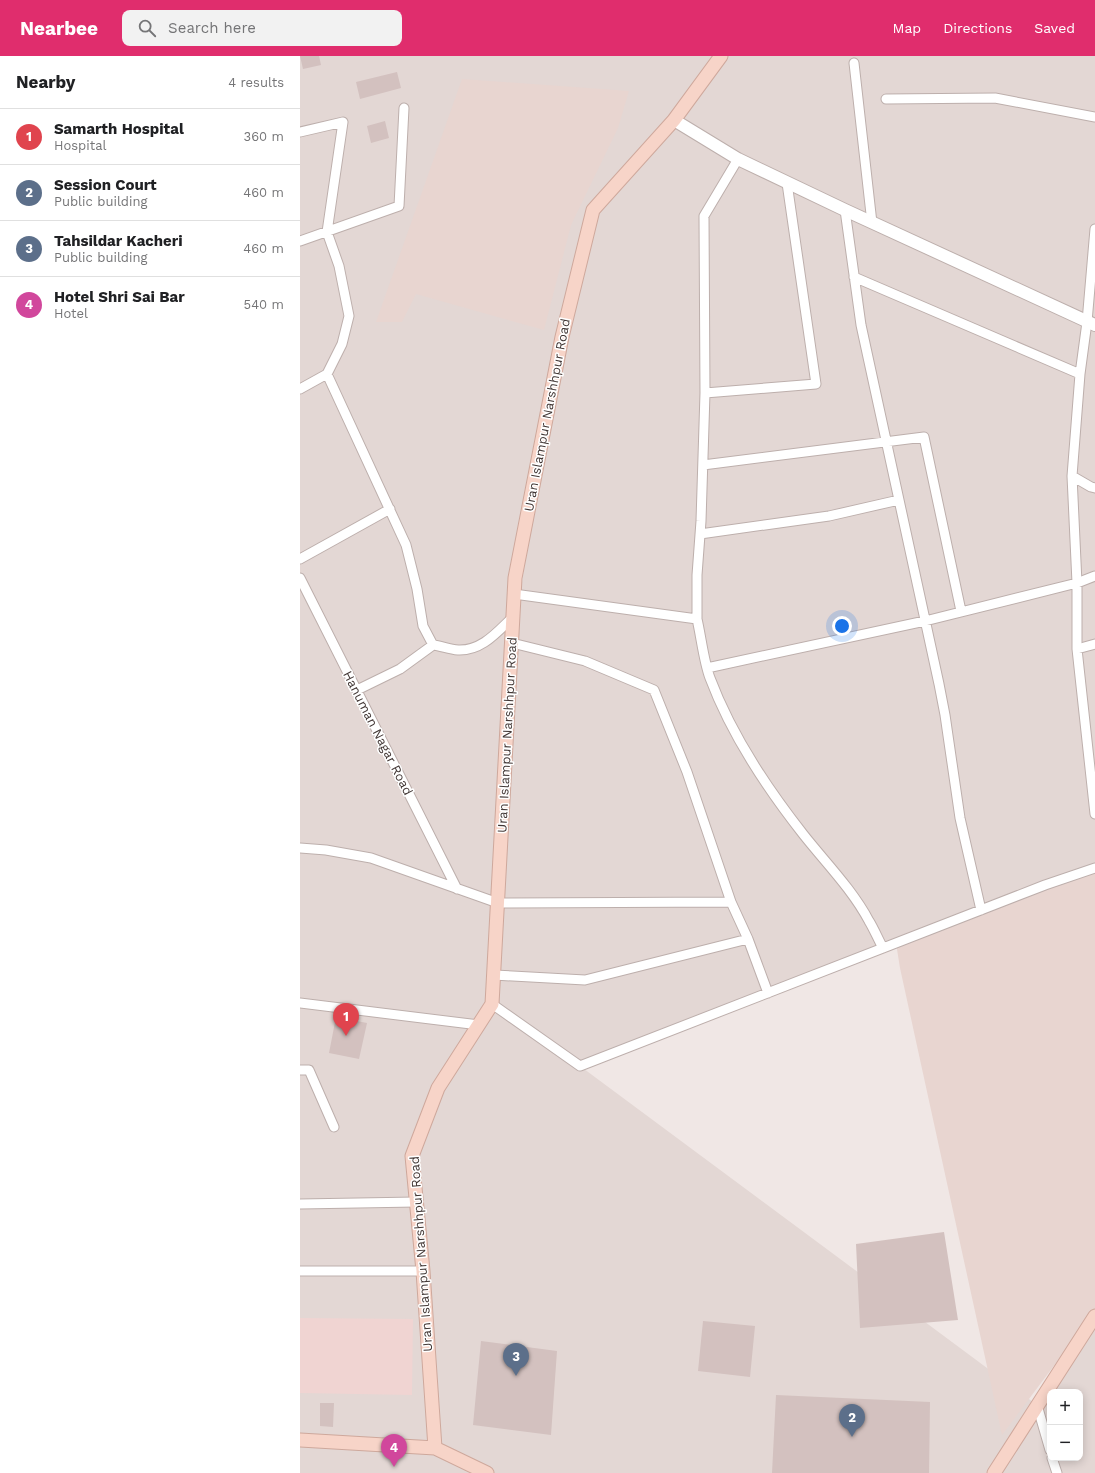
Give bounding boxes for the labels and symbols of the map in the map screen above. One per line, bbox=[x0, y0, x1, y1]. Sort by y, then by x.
street label: Uran Islampur Narshhpur Road bbox=[521, 317, 573, 513]
your location bbox=[832, 616, 852, 636]
street label: Uran Islampur Narshhpur Road bbox=[494, 637, 520, 833]
street label: Hanuman Nagar Road bbox=[340, 668, 416, 798]
pin: 1 bbox=[333, 1003, 359, 1036]
street label: Uran Islampur Narshhpur Road bbox=[407, 1156, 435, 1352]
pin: 3 bbox=[503, 1343, 529, 1376]
pin: 2 bbox=[839, 1404, 865, 1437]
pin: 4 bbox=[381, 1434, 407, 1467]

